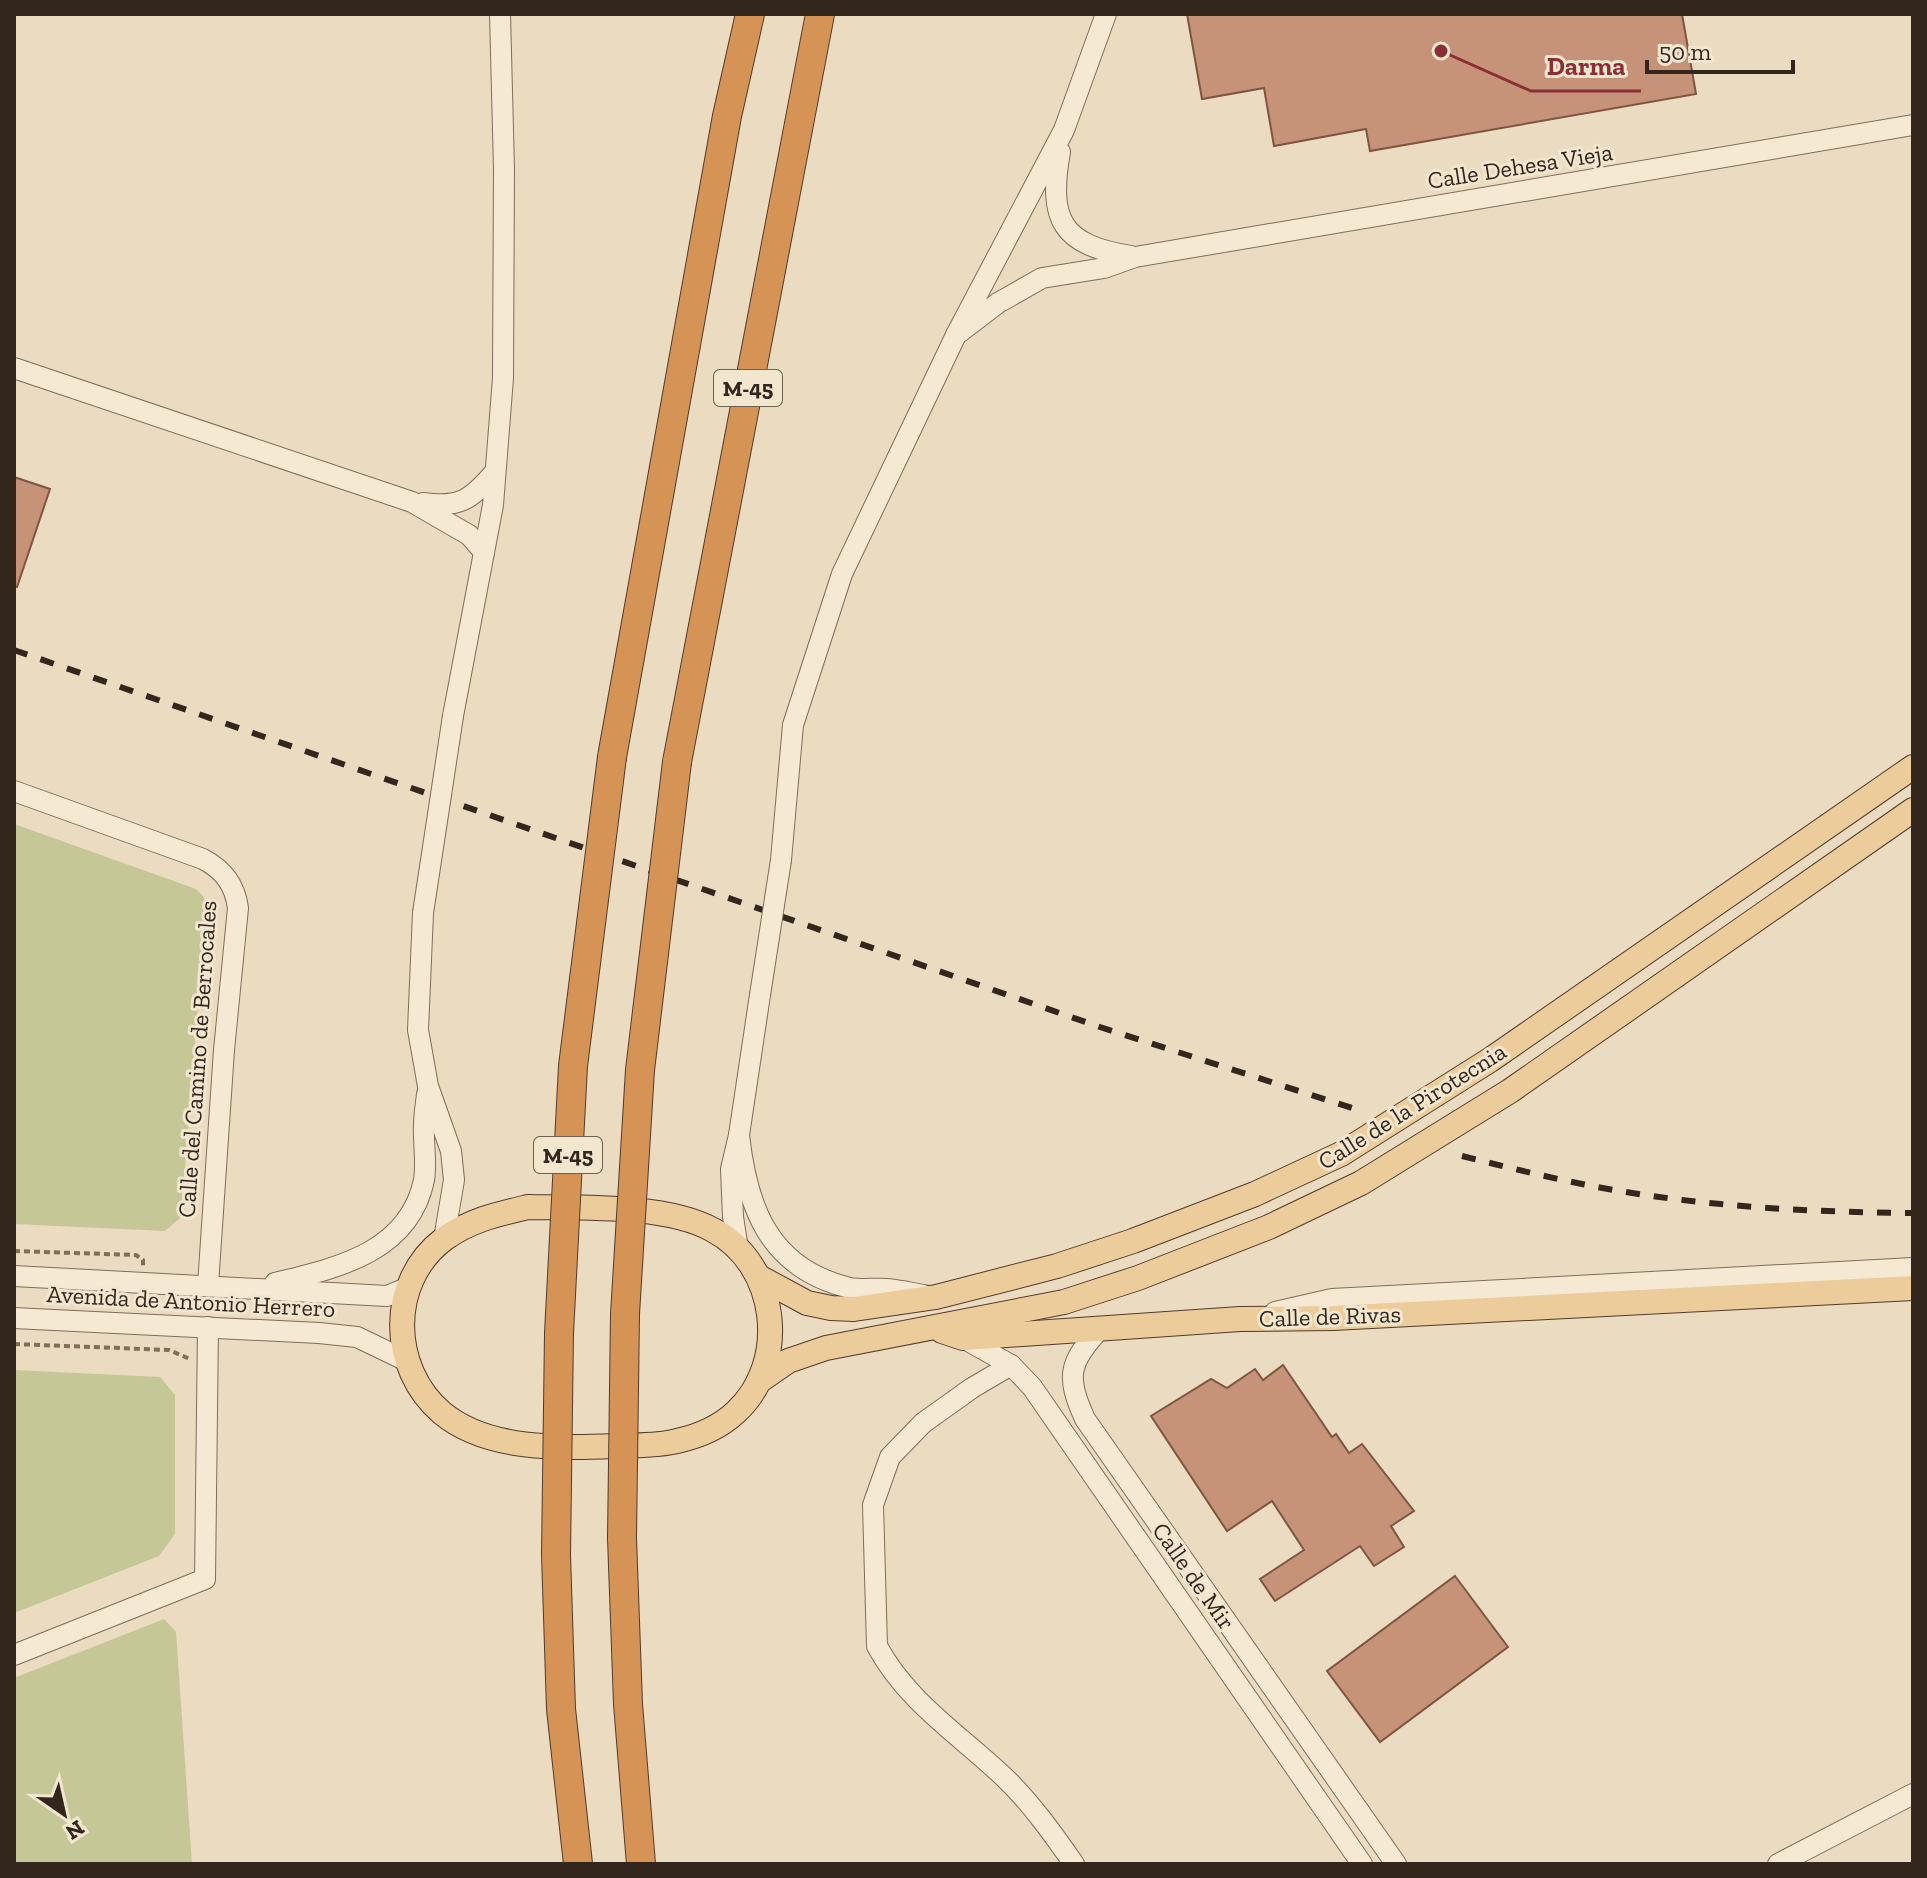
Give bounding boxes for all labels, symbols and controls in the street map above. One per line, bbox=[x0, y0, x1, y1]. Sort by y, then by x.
scale bar bbox=[1647, 24, 1793, 74]
text: 50 m bbox=[1659, 37, 1712, 66]
callout: Darma bbox=[1531, 41, 1641, 91]
text: Darma bbox=[1547, 50, 1625, 82]
street label: Calle Dehesa Vieja bbox=[1425, 137, 1615, 195]
road number: M-45 bbox=[714, 370, 782, 406]
street label: Calle del Camino de Berrocales bbox=[171, 899, 223, 1219]
street label: Calle de la Pirotecnia bbox=[1313, 1036, 1512, 1176]
road number: M-45 bbox=[534, 1137, 602, 1173]
street label: Avenida de Antonio Herrero bbox=[46, 1279, 336, 1323]
street label: Calle de Rivas bbox=[1259, 1299, 1401, 1333]
street label: Calle de Mir bbox=[1146, 1517, 1242, 1635]
north arrow bbox=[24, 1774, 104, 1854]
text: N bbox=[60, 1814, 89, 1846]

